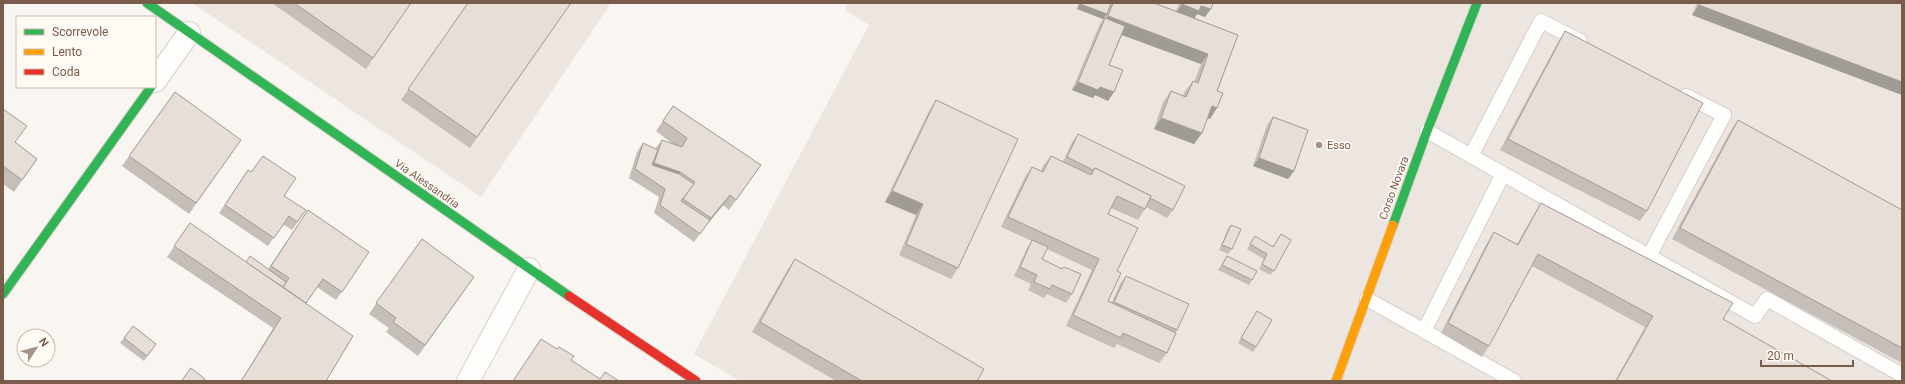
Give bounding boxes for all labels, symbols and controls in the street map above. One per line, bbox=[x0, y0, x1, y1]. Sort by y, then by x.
legend bbox=[16, 16, 156, 88]
text: Scorrevole bbox=[52, 25, 108, 39]
text: Lento bbox=[52, 45, 82, 59]
text: Coda bbox=[52, 65, 80, 79]
place label: Esso bbox=[1327, 139, 1351, 152]
marker: Esso bbox=[1314, 140, 1324, 150]
street label: Corso Novara bbox=[1377, 154, 1412, 222]
street label: Via Alessandria bbox=[392, 157, 462, 211]
north arrow bbox=[16, 328, 56, 368]
text: N bbox=[36, 335, 51, 350]
scale bar bbox=[1761, 342, 1853, 368]
text: 20 m bbox=[1767, 349, 1794, 363]

